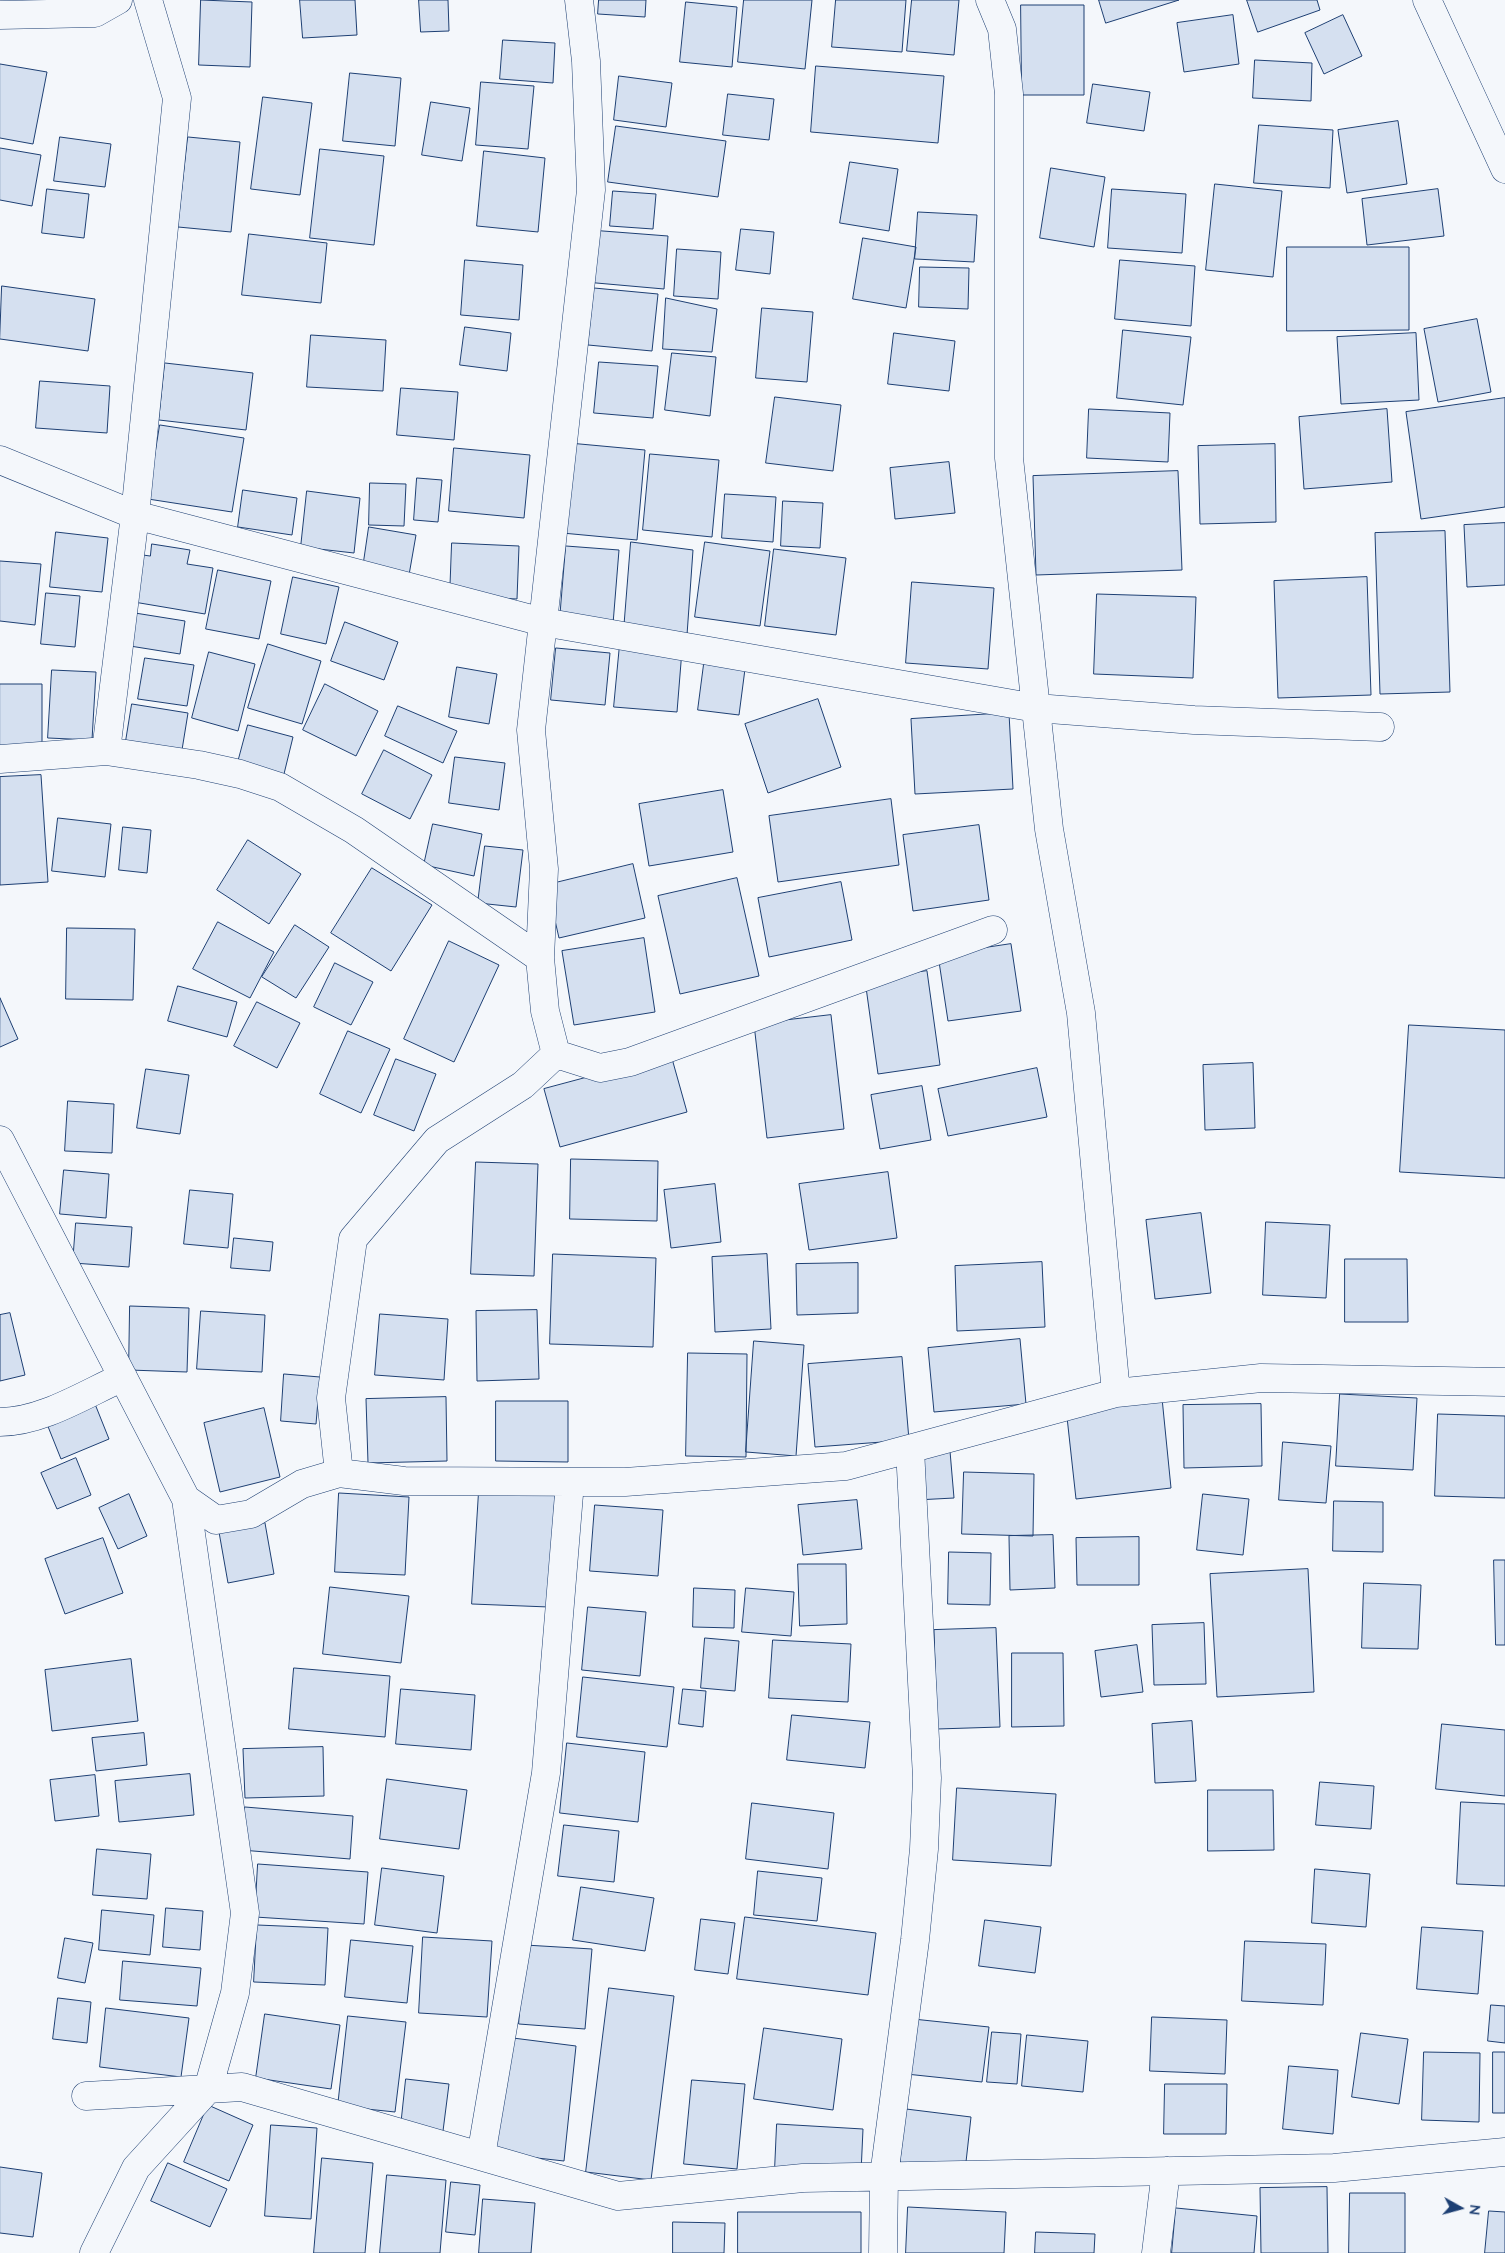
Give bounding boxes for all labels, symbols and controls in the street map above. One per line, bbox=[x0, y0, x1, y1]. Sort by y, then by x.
north arrow bbox=[1435, 2183, 1485, 2233]
text: N bbox=[1465, 2203, 1484, 2216]

